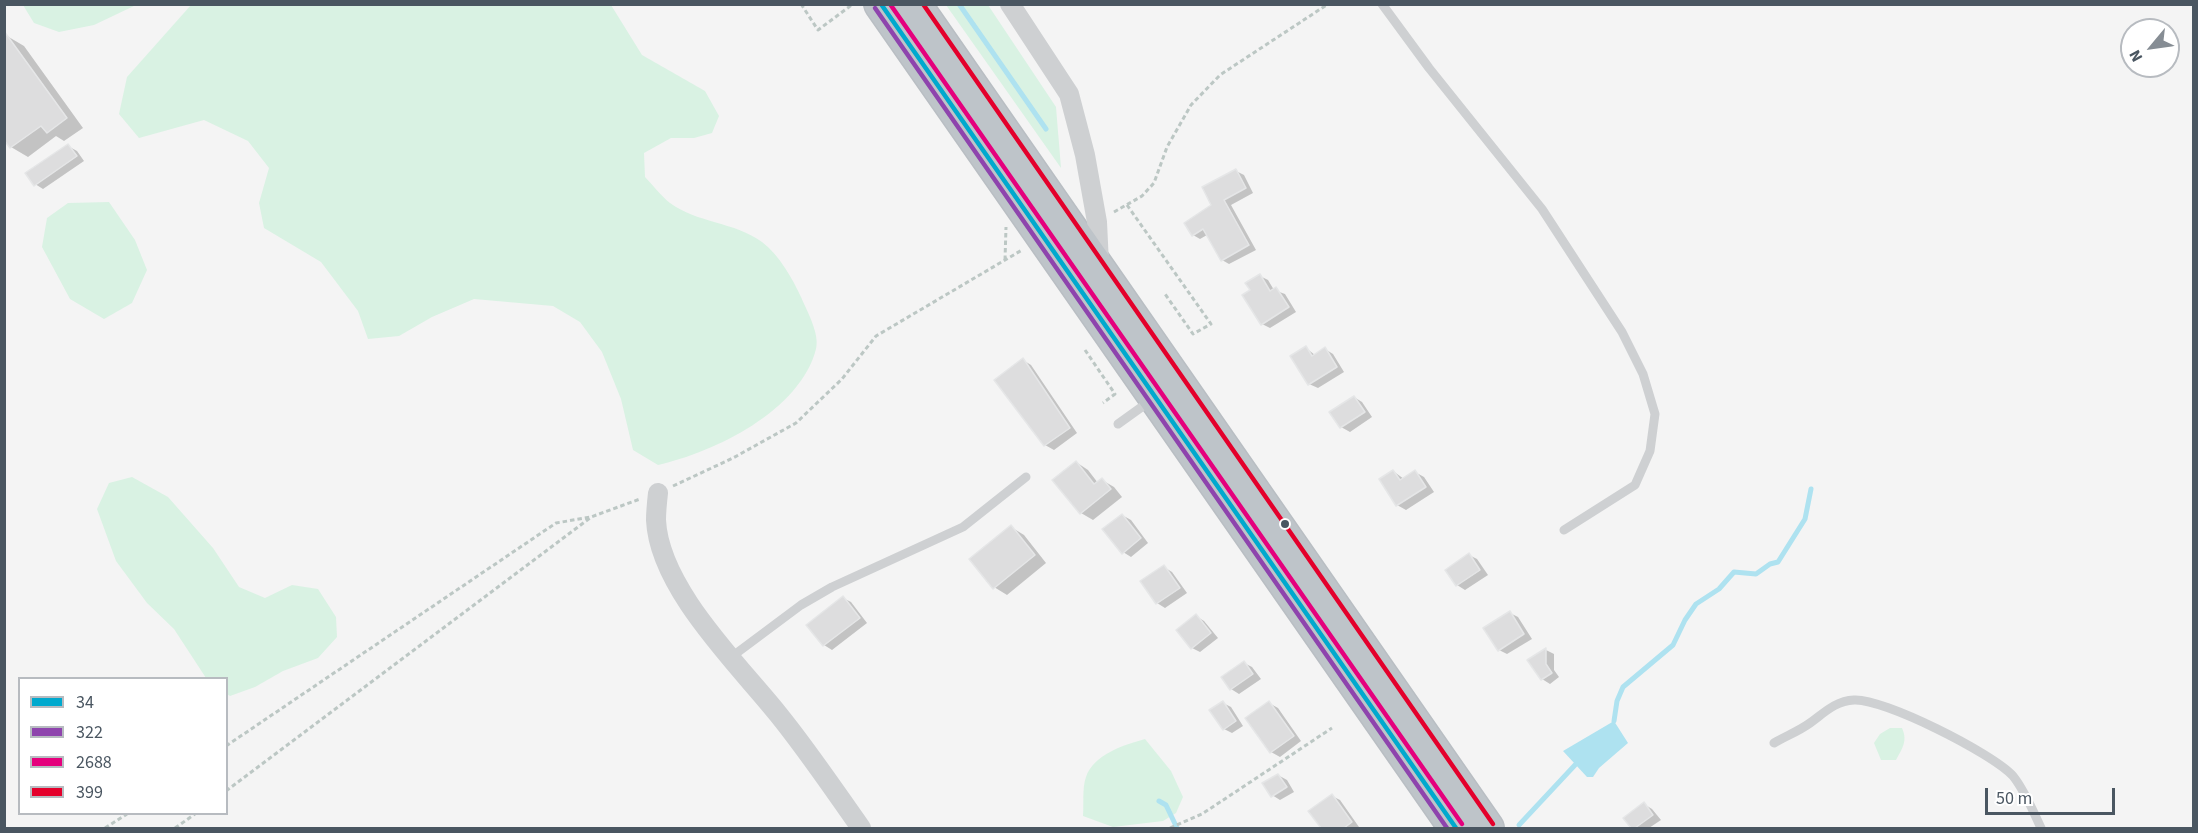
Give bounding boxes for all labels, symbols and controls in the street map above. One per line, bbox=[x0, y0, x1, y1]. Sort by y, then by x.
north arrow bbox=[2120, 18, 2180, 78]
text: N bbox=[2124, 46, 2148, 66]
unlabelled marker bbox=[1279, 518, 1291, 530]
legend bbox=[18, 677, 228, 815]
text: 34 bbox=[76, 690, 94, 715]
text: 322 bbox=[76, 720, 103, 745]
text: 2688 bbox=[76, 750, 112, 775]
scale bar bbox=[1988, 776, 2118, 814]
text: 399 bbox=[76, 780, 103, 805]
text: 50 m bbox=[1996, 786, 2032, 811]

